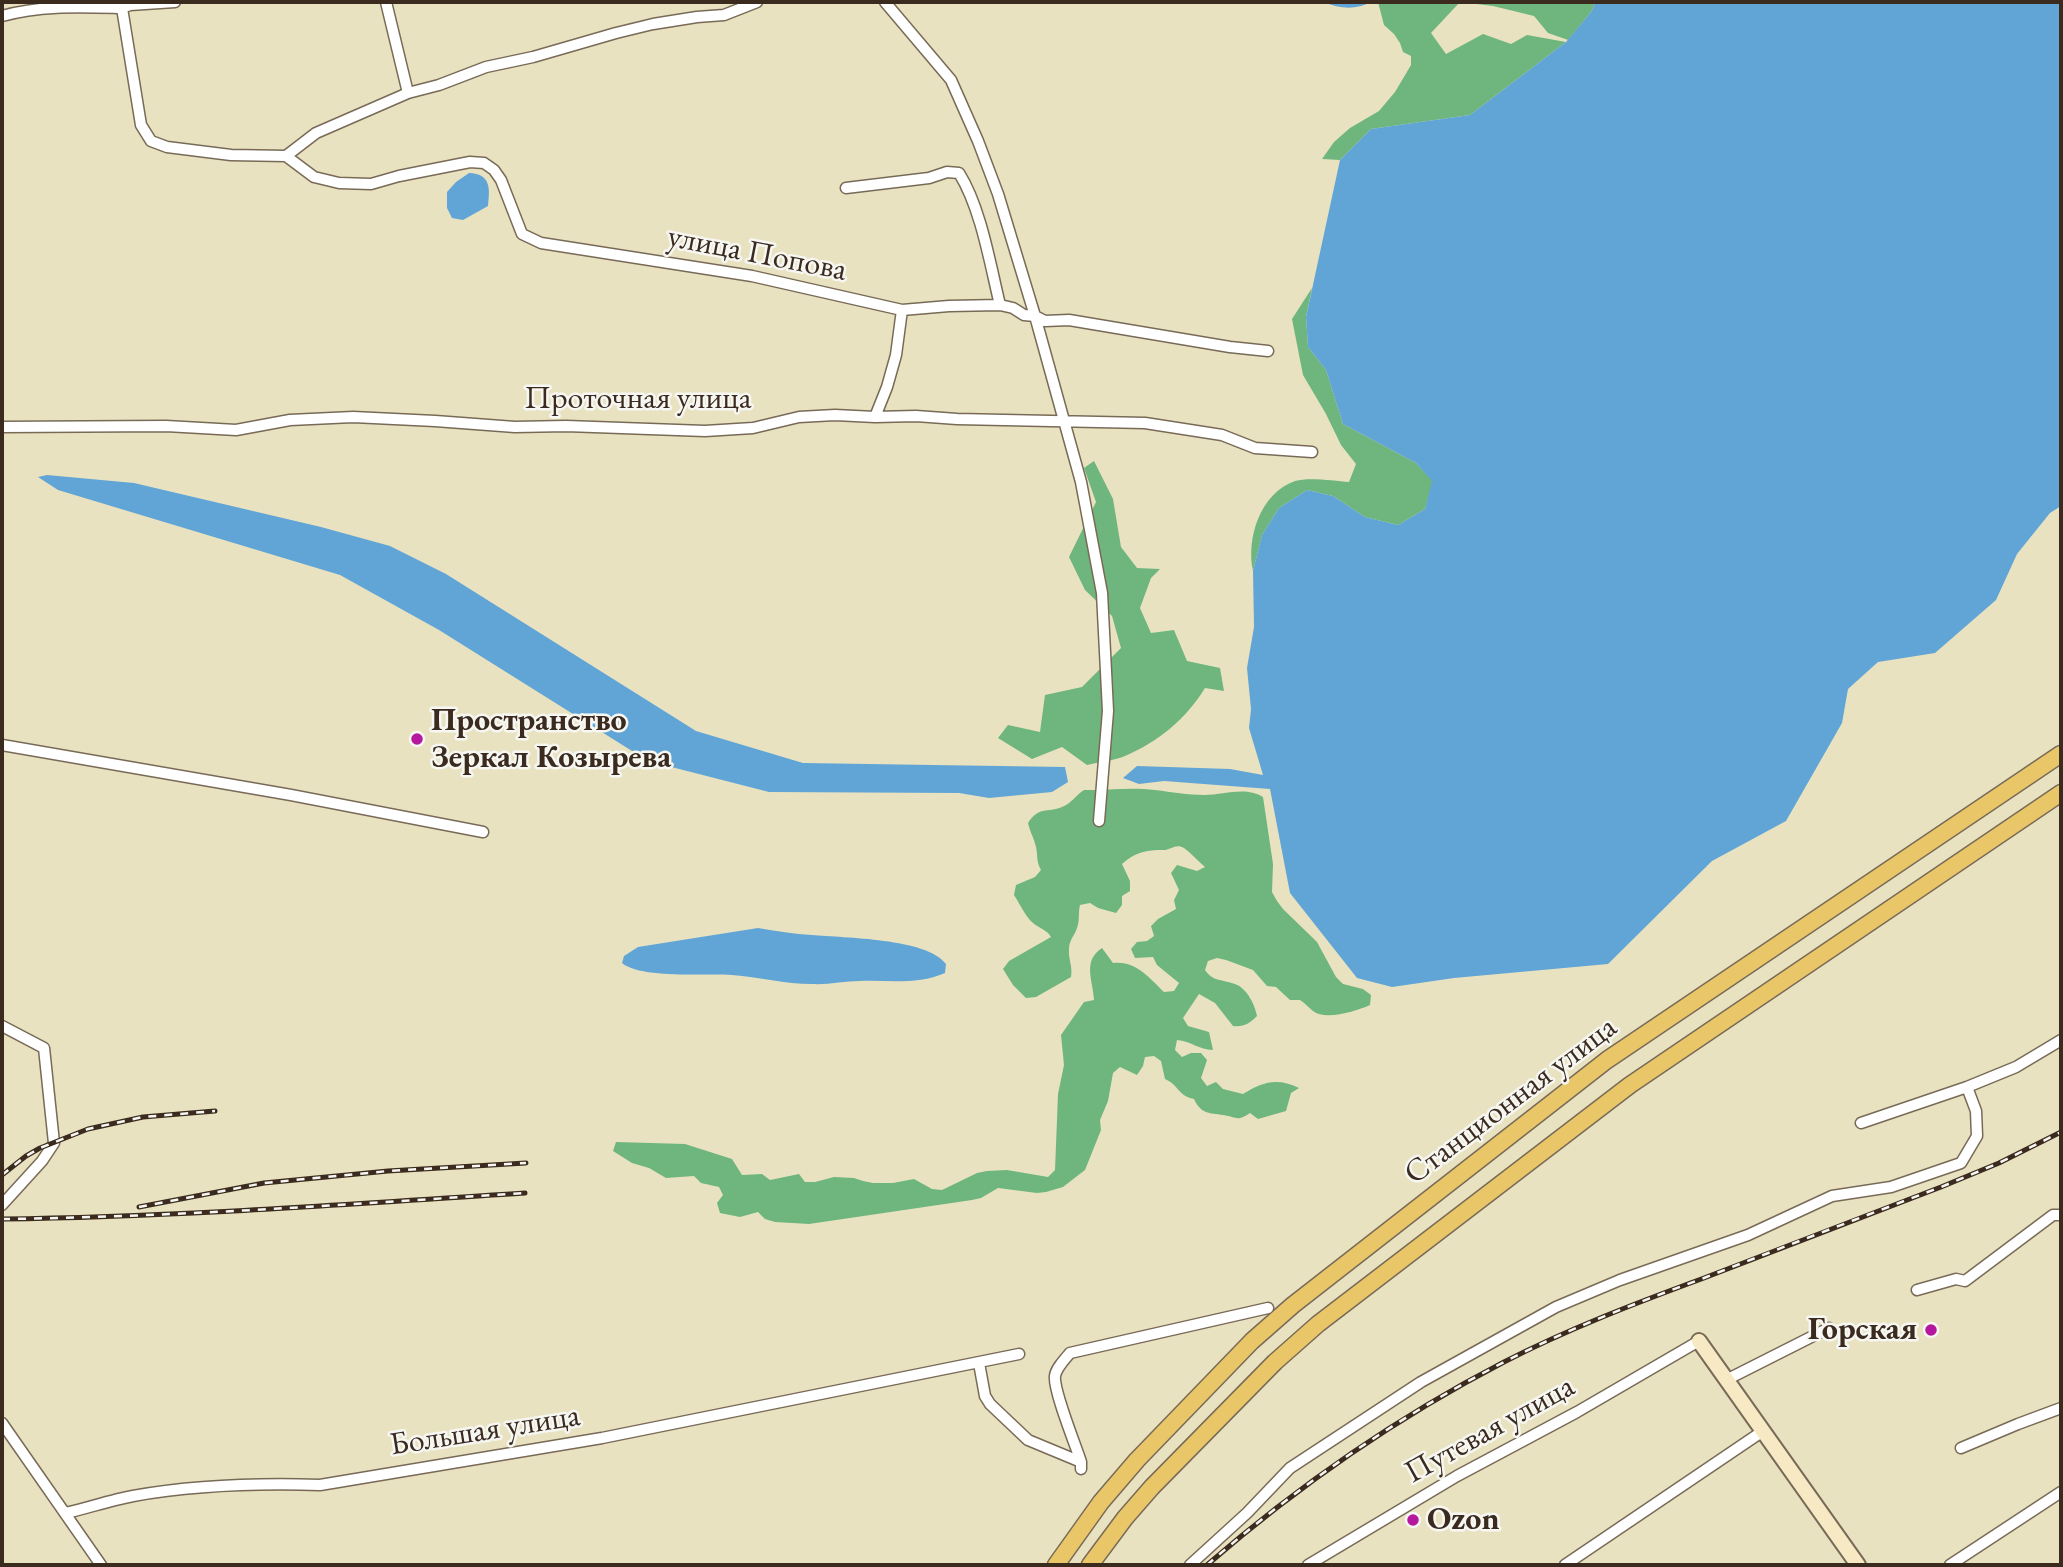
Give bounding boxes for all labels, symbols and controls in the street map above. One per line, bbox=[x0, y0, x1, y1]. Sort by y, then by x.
street label: улица Попова bbox=[664, 218, 850, 290]
street label: Проточная улица bbox=[524, 380, 752, 418]
place label: Пространство Зеркал Козырева bbox=[431, 702, 671, 777]
marker: Пространство Зеркал Козырева bbox=[409, 731, 425, 747]
street label: Станционная улица bbox=[1397, 1009, 1625, 1193]
place label: Горская bbox=[1808, 1311, 1917, 1349]
marker: Горская bbox=[1923, 1322, 1939, 1338]
street label: Путевая улица bbox=[1399, 1368, 1581, 1492]
street label: Большая улица bbox=[387, 1397, 583, 1465]
place label: Ozon bbox=[1427, 1501, 1500, 1539]
marker: Ozon bbox=[1405, 1512, 1421, 1528]

